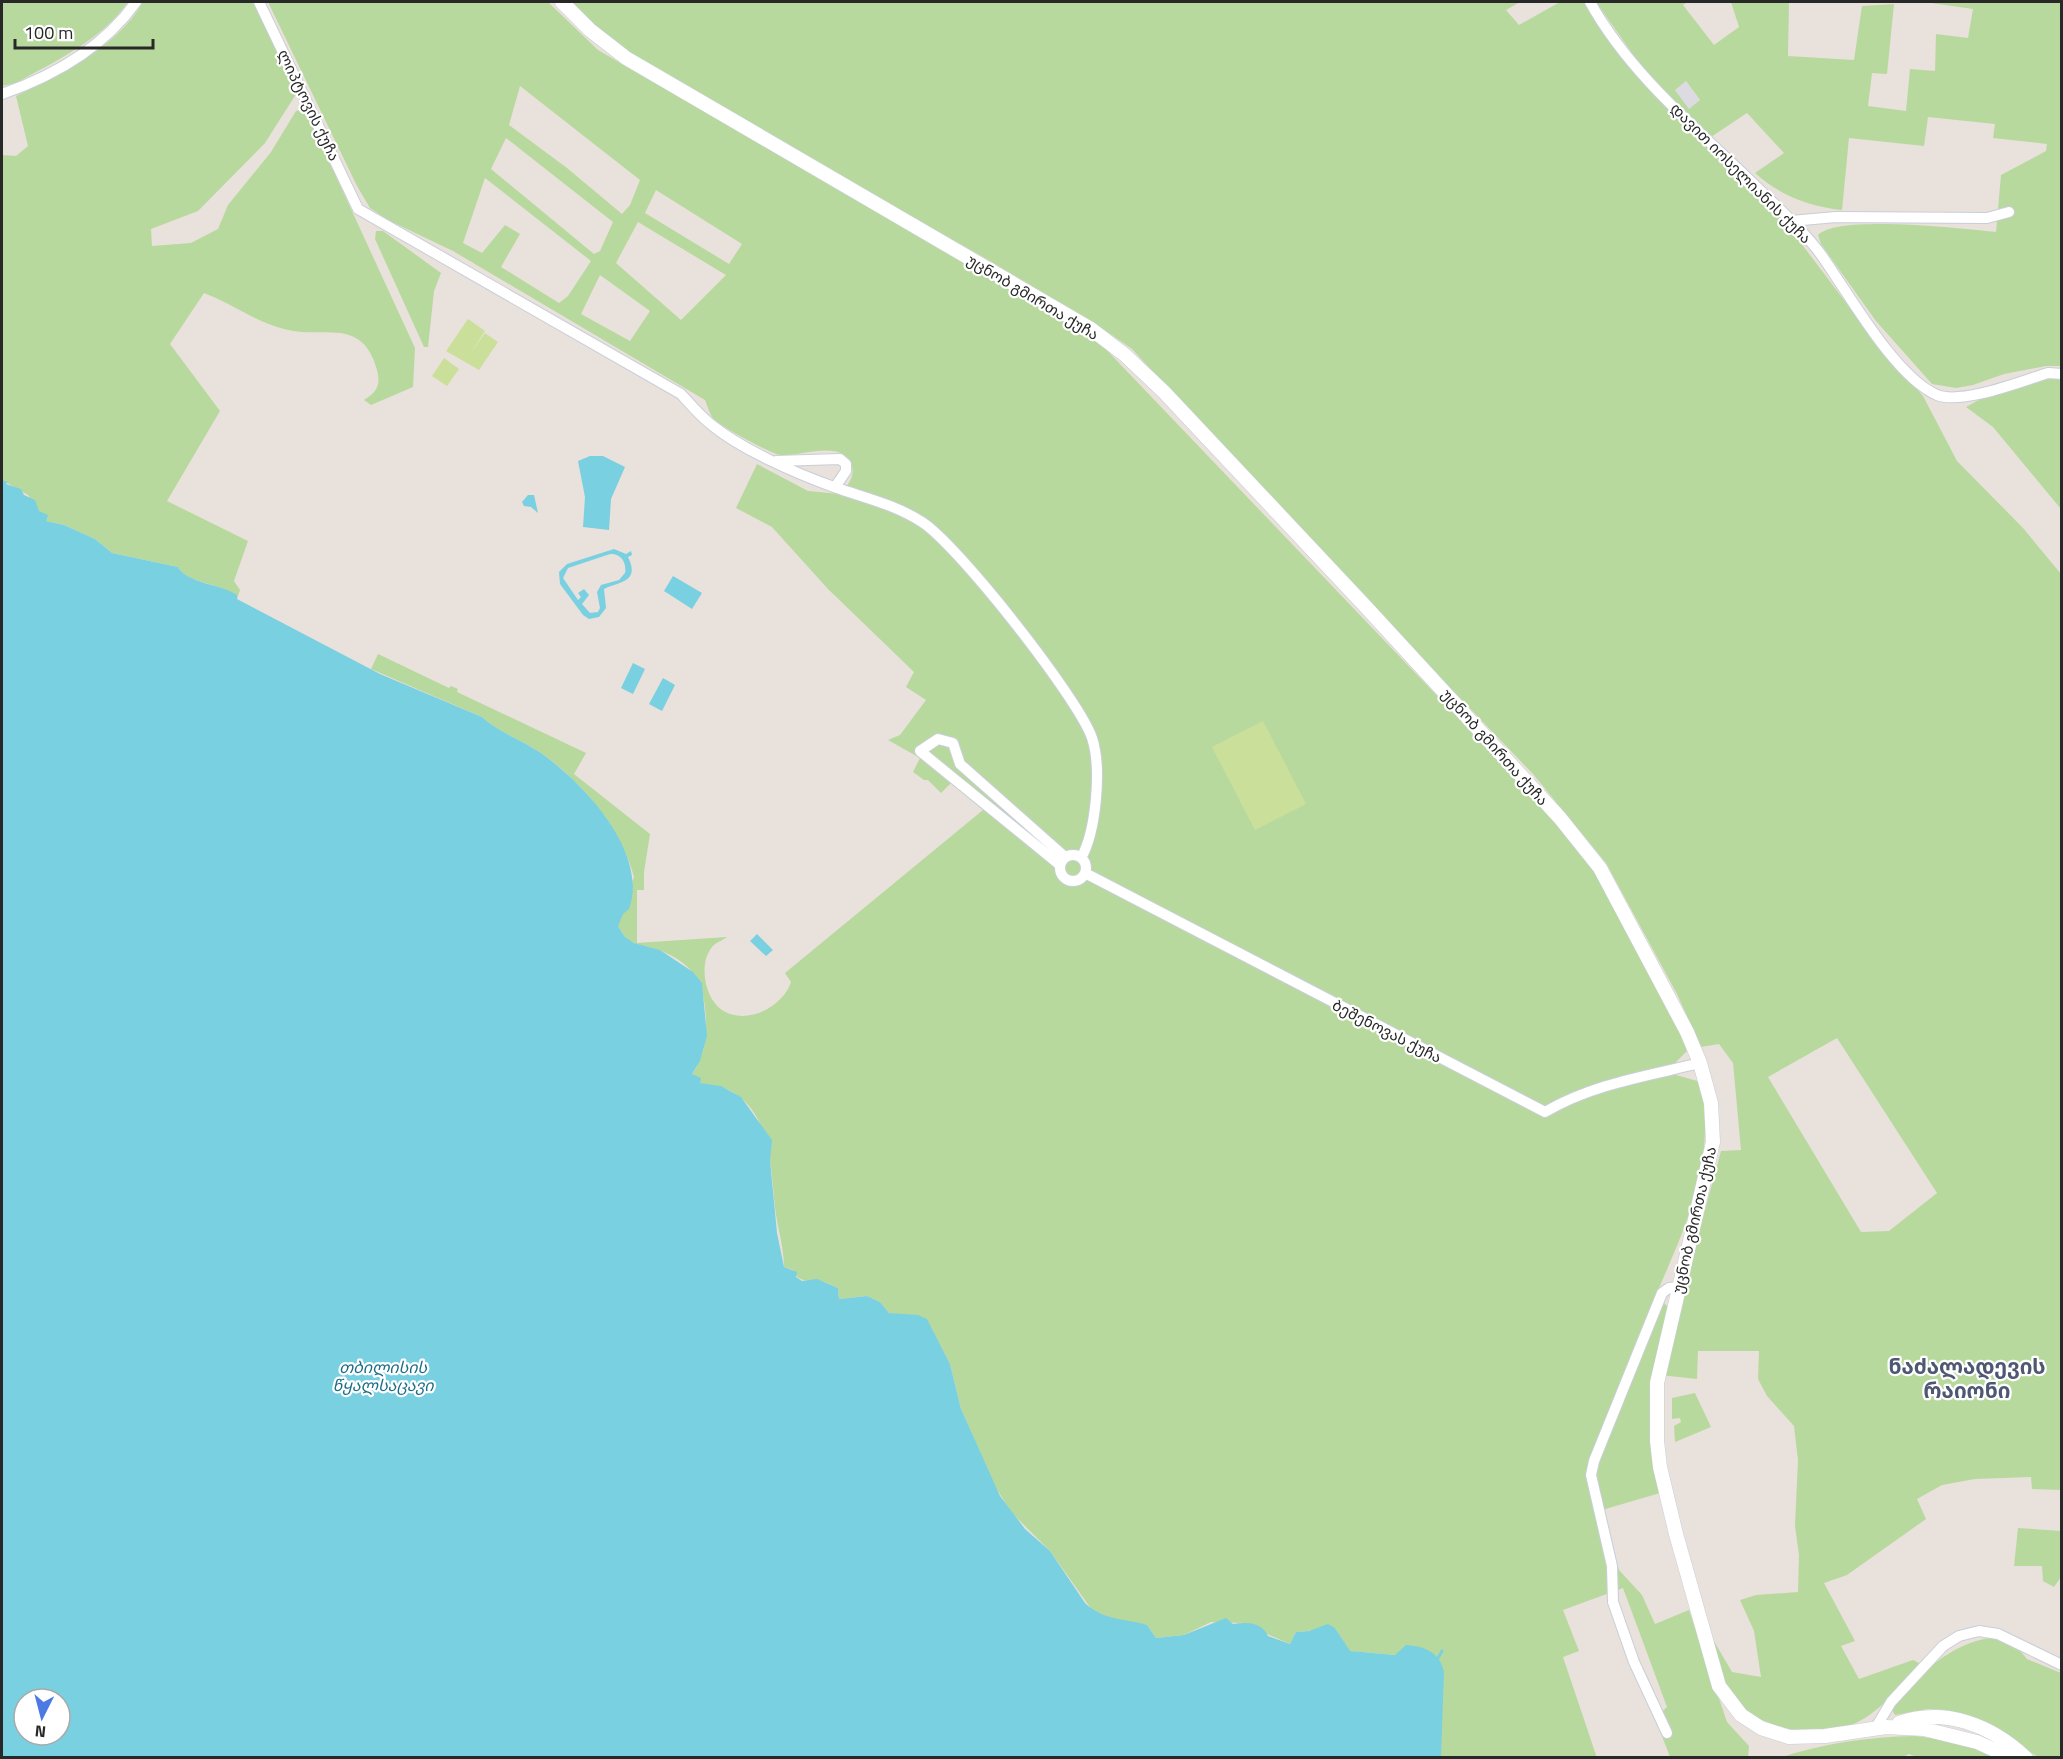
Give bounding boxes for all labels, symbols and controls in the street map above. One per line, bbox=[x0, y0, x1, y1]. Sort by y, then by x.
scale bar bbox=[15, 12, 153, 50]
text: 100 m bbox=[24, 19, 73, 46]
street label: ლიპტოვის ქუჩა bbox=[272, 45, 346, 165]
street label: დავით იოსელიანის ქუჩა bbox=[1665, 97, 1817, 249]
street label: უცნობ გმირთა ქუჩა bbox=[963, 248, 1103, 346]
street label: უცნობ გმირთა ქუჩა bbox=[1436, 683, 1554, 811]
street label: ბეშენოვას ქუჩა bbox=[1328, 993, 1446, 1069]
street label: უცნობ გმირთა ქუჩა bbox=[1666, 1144, 1722, 1296]
district label: ნაძალადევის რაიონი bbox=[1888, 1350, 2046, 1406]
water label: თბილისის წყალსაცავი bbox=[333, 1355, 434, 1397]
north arrow bbox=[12, 1687, 72, 1747]
text: N bbox=[34, 1719, 47, 1744]

